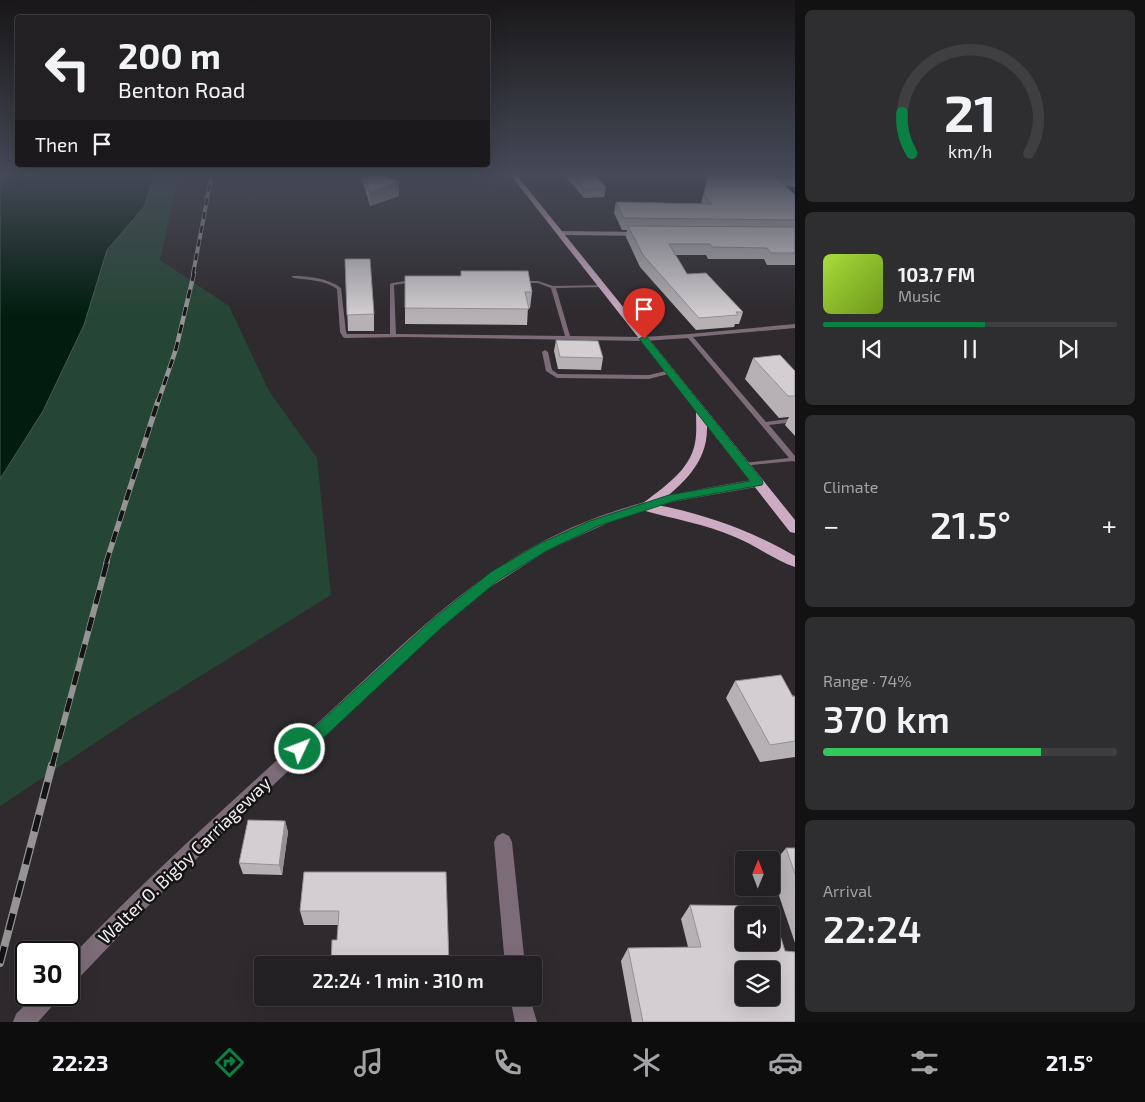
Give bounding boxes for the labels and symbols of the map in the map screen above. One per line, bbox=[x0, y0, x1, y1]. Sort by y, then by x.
pin bbox=[623, 288, 665, 339]
position arrow bbox=[273, 722, 325, 774]
street label: Walter O. Bigby Carriageway bbox=[93, 771, 275, 948]
north arrow bbox=[735, 851, 780, 896]
speed limit sign: 30 bbox=[15, 941, 80, 1006]

